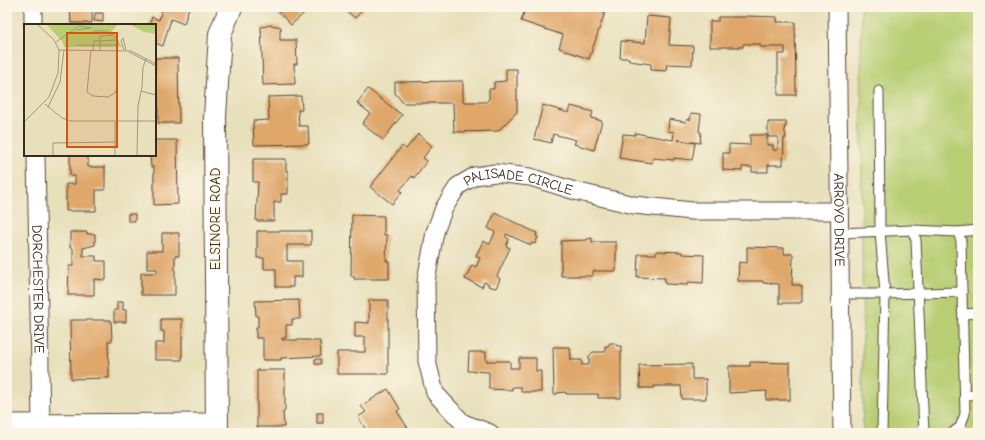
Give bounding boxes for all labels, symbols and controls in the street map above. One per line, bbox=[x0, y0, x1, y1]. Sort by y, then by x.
inset map bbox=[24, 24, 156, 156]
street label: PALISADE CIRCLE bbox=[460, 165, 575, 199]
street label: ELSINORE ROAD bbox=[207, 168, 224, 270]
street label: ARROYO DRIVE bbox=[830, 173, 848, 267]
street label: DORCHESTER DRIVE bbox=[28, 225, 48, 353]

